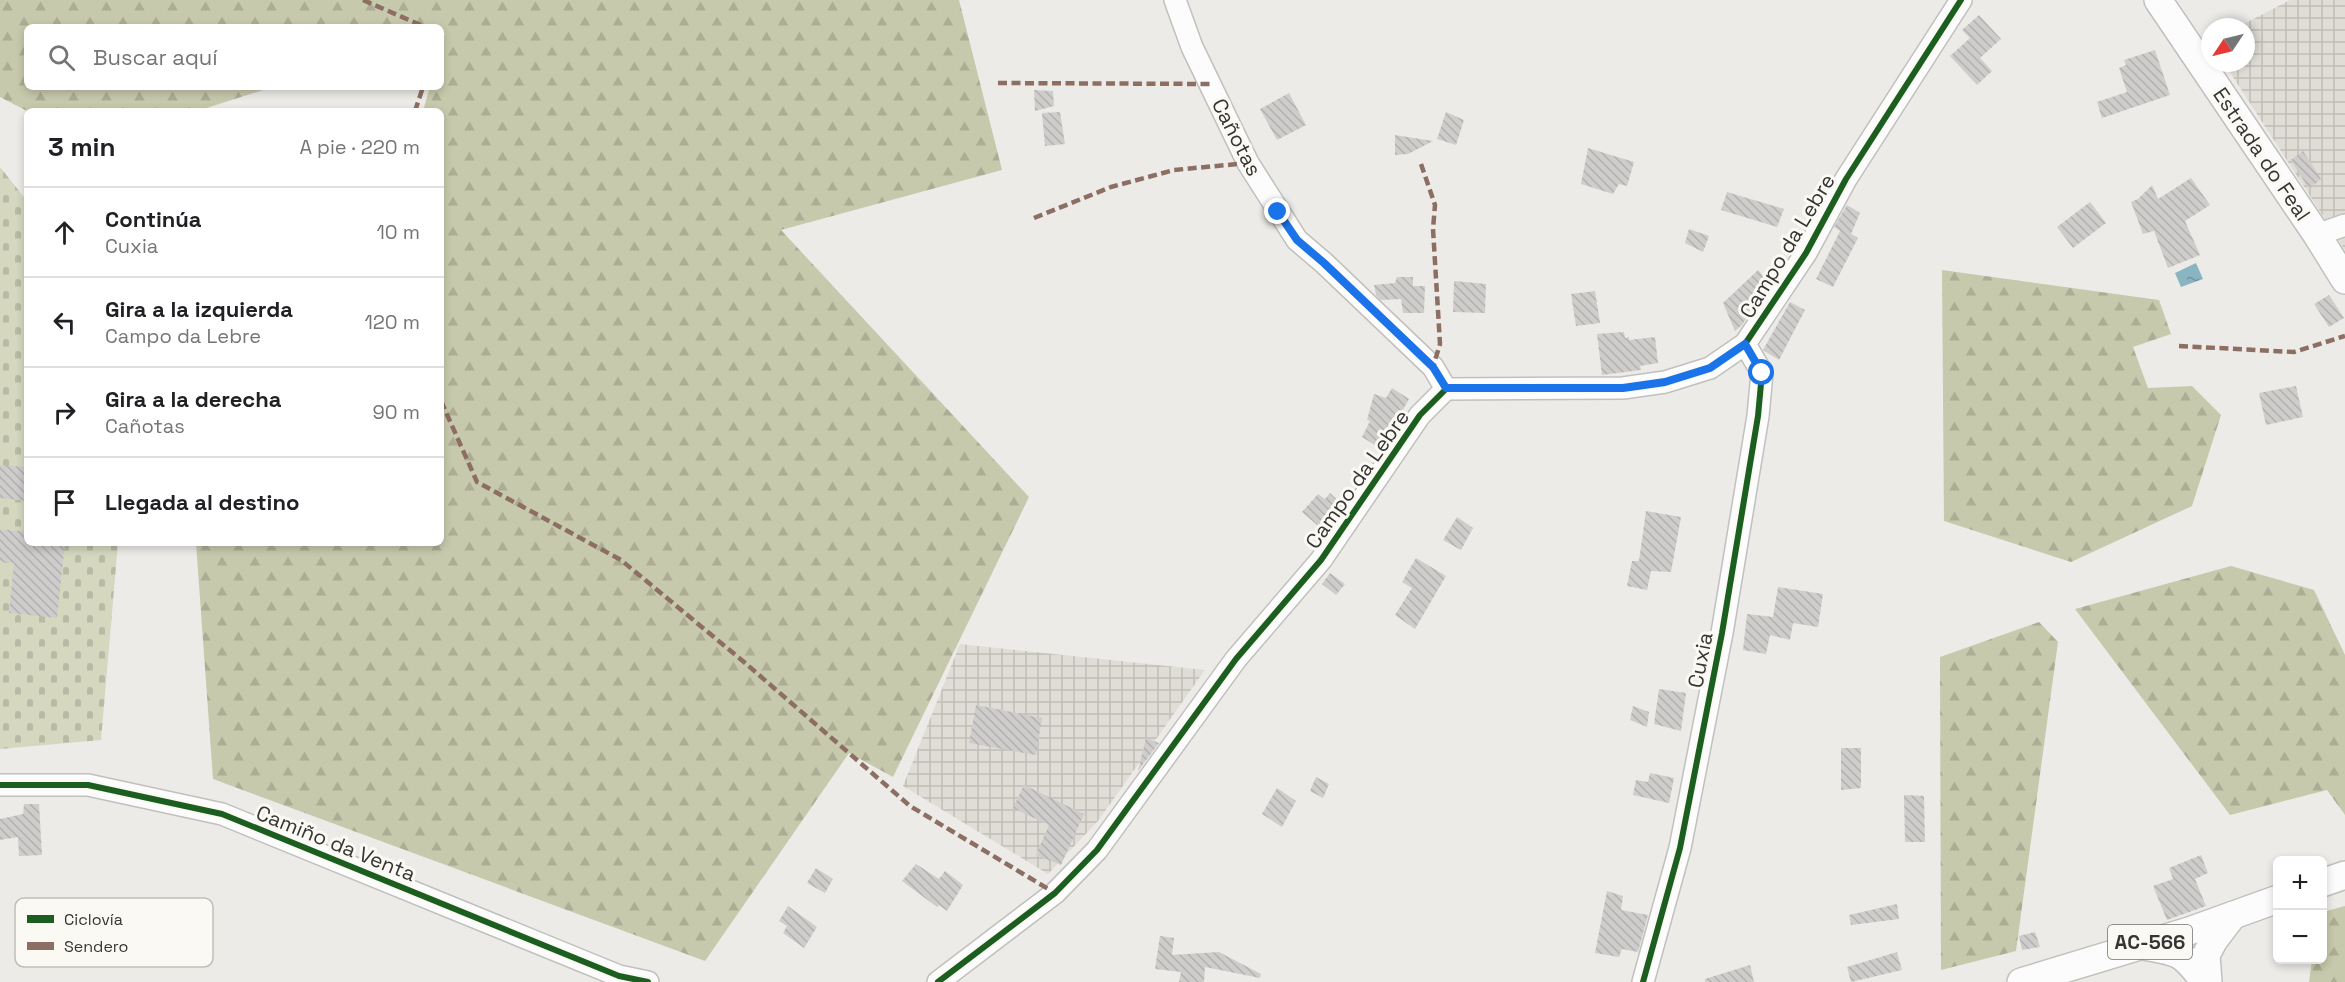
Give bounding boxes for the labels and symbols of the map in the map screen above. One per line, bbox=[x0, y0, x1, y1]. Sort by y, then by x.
north arrow bbox=[2201, 18, 2255, 72]
street label: Estrada do Feal bbox=[2207, 82, 2317, 226]
street label: Cañotas bbox=[1206, 94, 1268, 180]
street label: Campo da Lebre bbox=[1733, 169, 1841, 323]
route end bbox=[1264, 198, 1290, 224]
route start bbox=[1748, 359, 1774, 385]
street label: Campo da Lebre bbox=[1299, 404, 1415, 554]
street label: Cuxia bbox=[1681, 630, 1719, 690]
street label: Camiño da Venta bbox=[252, 799, 420, 887]
legend bbox=[15, 898, 213, 967]
text: Ciclovía bbox=[64, 909, 123, 930]
road number: AC-566 bbox=[2108, 925, 2192, 959]
text: Sendero bbox=[64, 936, 129, 957]

